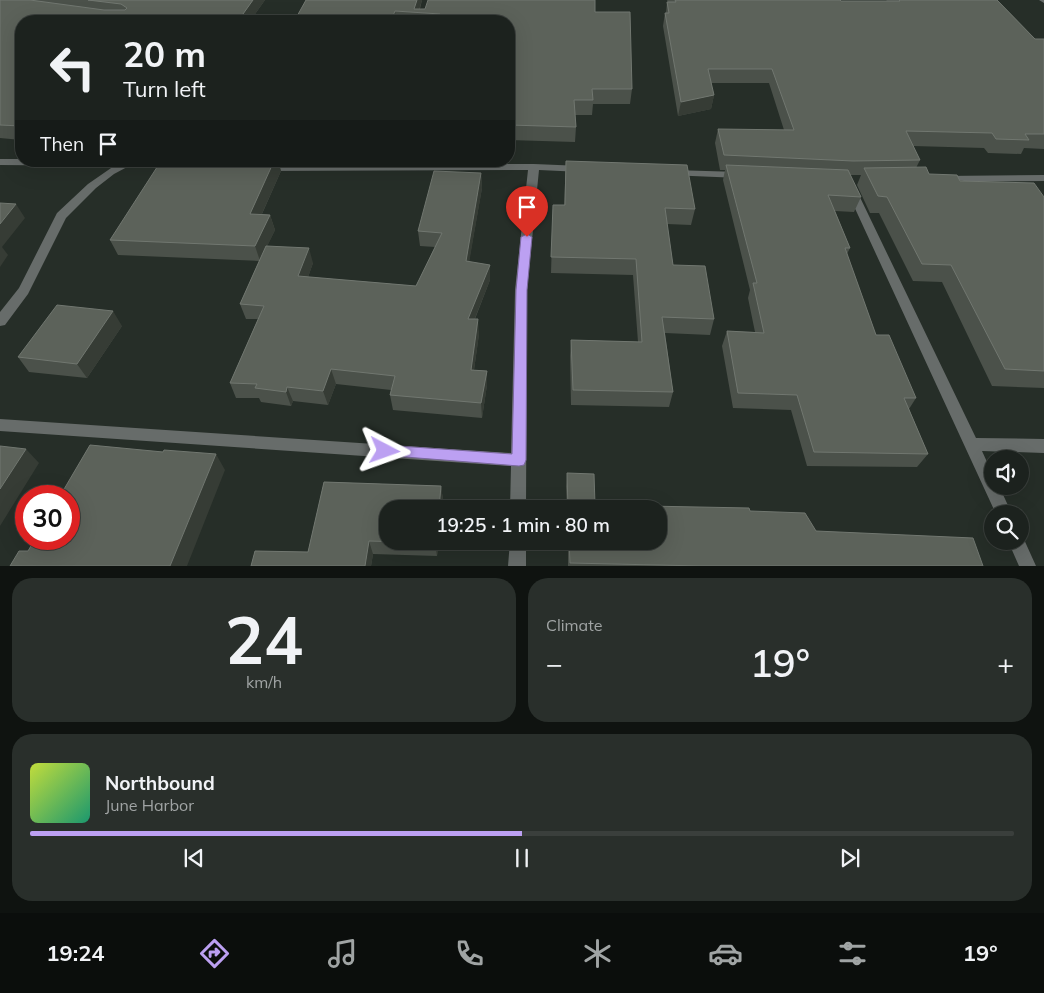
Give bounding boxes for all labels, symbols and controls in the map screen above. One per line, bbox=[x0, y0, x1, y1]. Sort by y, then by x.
text: 20 m bbox=[123, 32, 206, 76]
icon: left bbox=[40, 35, 105, 100]
text: Turn left bbox=[123, 75, 206, 103]
icon: arrive bbox=[94, 130, 122, 158]
text: Then bbox=[40, 132, 84, 156]
pin bbox=[506, 186, 548, 237]
icon: arrive bbox=[513, 193, 541, 221]
position arrow bbox=[358, 424, 410, 476]
map controls bbox=[984, 450, 1029, 550]
button: sound bbox=[984, 450, 1029, 495]
speed limit sign: 30 bbox=[15, 485, 80, 550]
button: search bbox=[984, 505, 1029, 550]
text: 19:25 · 1 min · 80 m bbox=[436, 513, 610, 537]
text: 24 bbox=[225, 599, 303, 680]
text: Climate bbox=[546, 615, 602, 635]
text: 19° bbox=[750, 639, 810, 687]
text: − bbox=[546, 646, 563, 681]
text: + bbox=[997, 646, 1014, 681]
text: km/h bbox=[246, 672, 282, 692]
text: Northbound bbox=[105, 771, 215, 795]
text: June Harbor bbox=[105, 795, 194, 815]
icon: previous bbox=[180, 844, 208, 872]
icon: pause bbox=[508, 844, 536, 872]
icon: next bbox=[836, 844, 864, 872]
icon: directions bbox=[197, 936, 232, 971]
icon: music bbox=[325, 936, 360, 971]
icon: phone bbox=[452, 936, 487, 971]
icon: climate bbox=[580, 936, 615, 971]
icon: car bbox=[708, 936, 743, 971]
icon: filters bbox=[835, 936, 870, 971]
text: 19:24 bbox=[46, 939, 105, 967]
text: 19° bbox=[963, 939, 998, 967]

